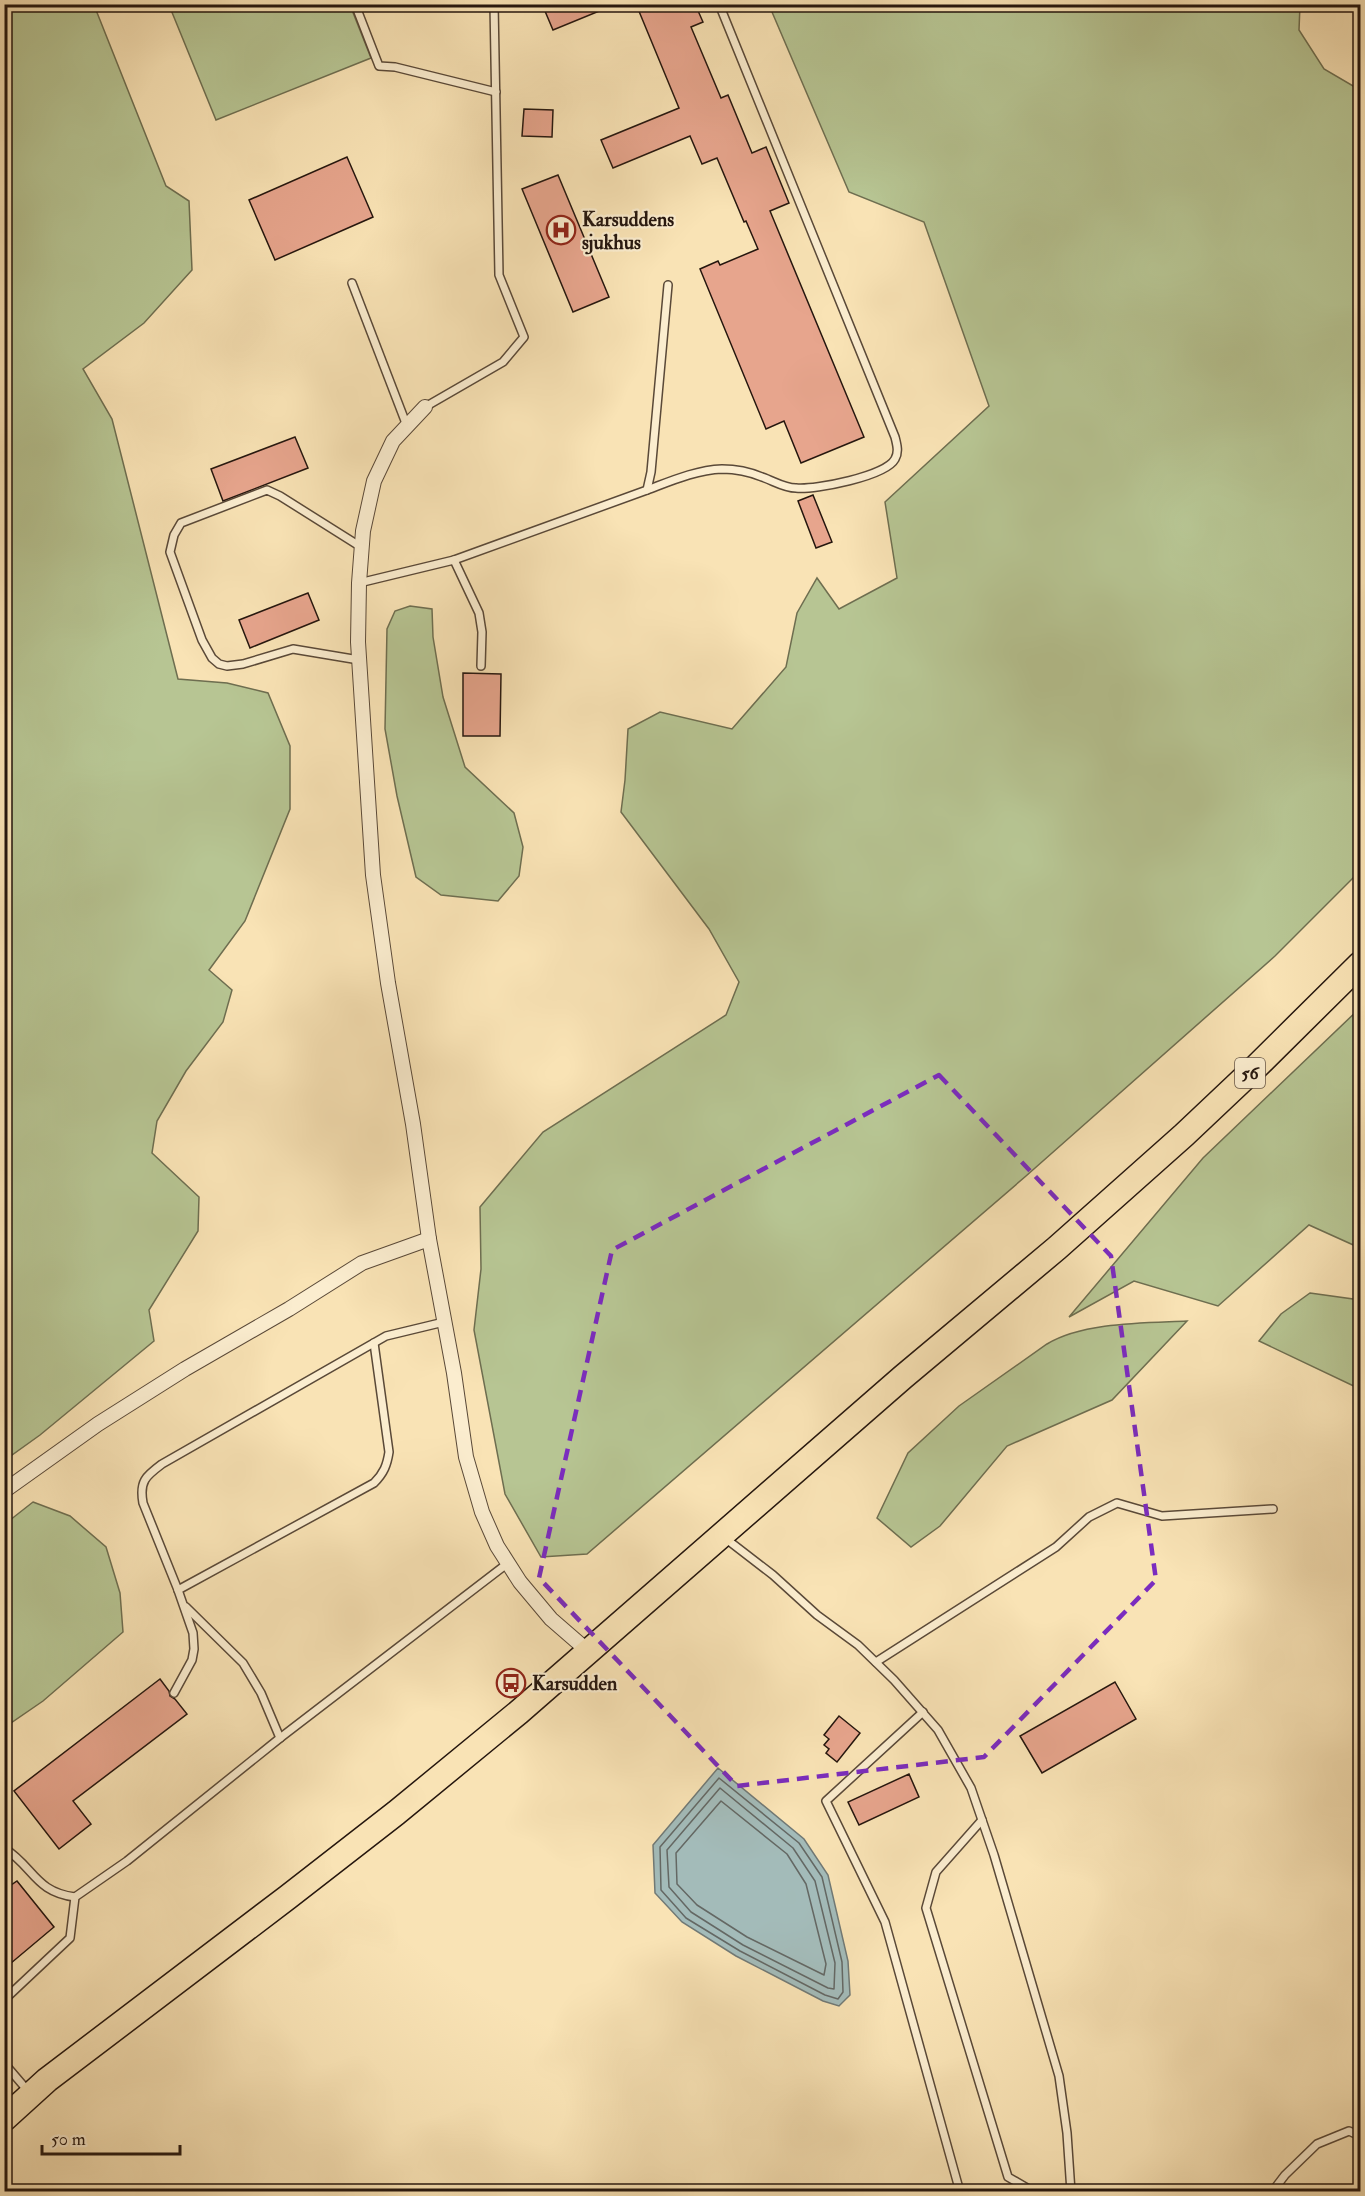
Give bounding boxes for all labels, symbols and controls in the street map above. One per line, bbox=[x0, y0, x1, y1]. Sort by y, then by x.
place label: Karsuddens sjukhus bbox=[582, 207, 674, 255]
hospital icon: Karsuddens sjukhus bbox=[545, 214, 577, 246]
road number: 56 bbox=[1235, 1058, 1265, 1088]
bus stop icon: Karsudden bbox=[495, 1667, 527, 1699]
place label: Karsudden bbox=[532, 1671, 618, 1696]
scale bar bbox=[42, 2118, 180, 2156]
text: 50 m bbox=[51, 2128, 86, 2151]

